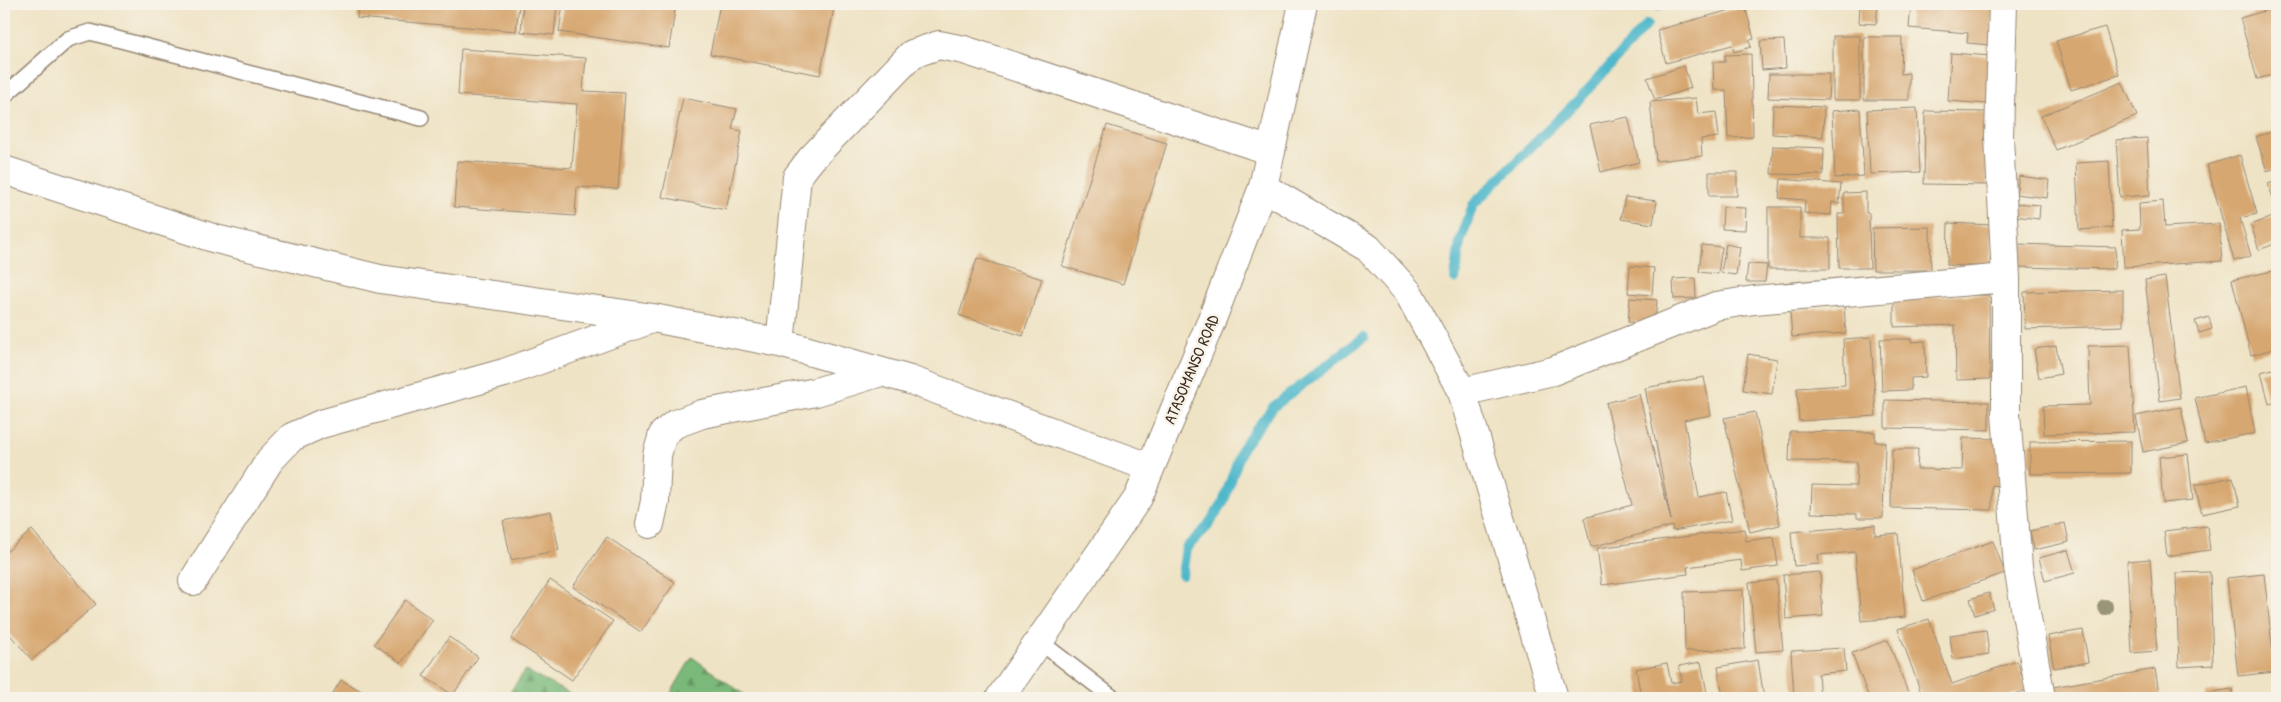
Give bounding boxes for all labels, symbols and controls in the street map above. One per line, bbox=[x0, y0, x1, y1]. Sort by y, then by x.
street label: ATASOMANSO ROAD bbox=[1158, 311, 1224, 427]

